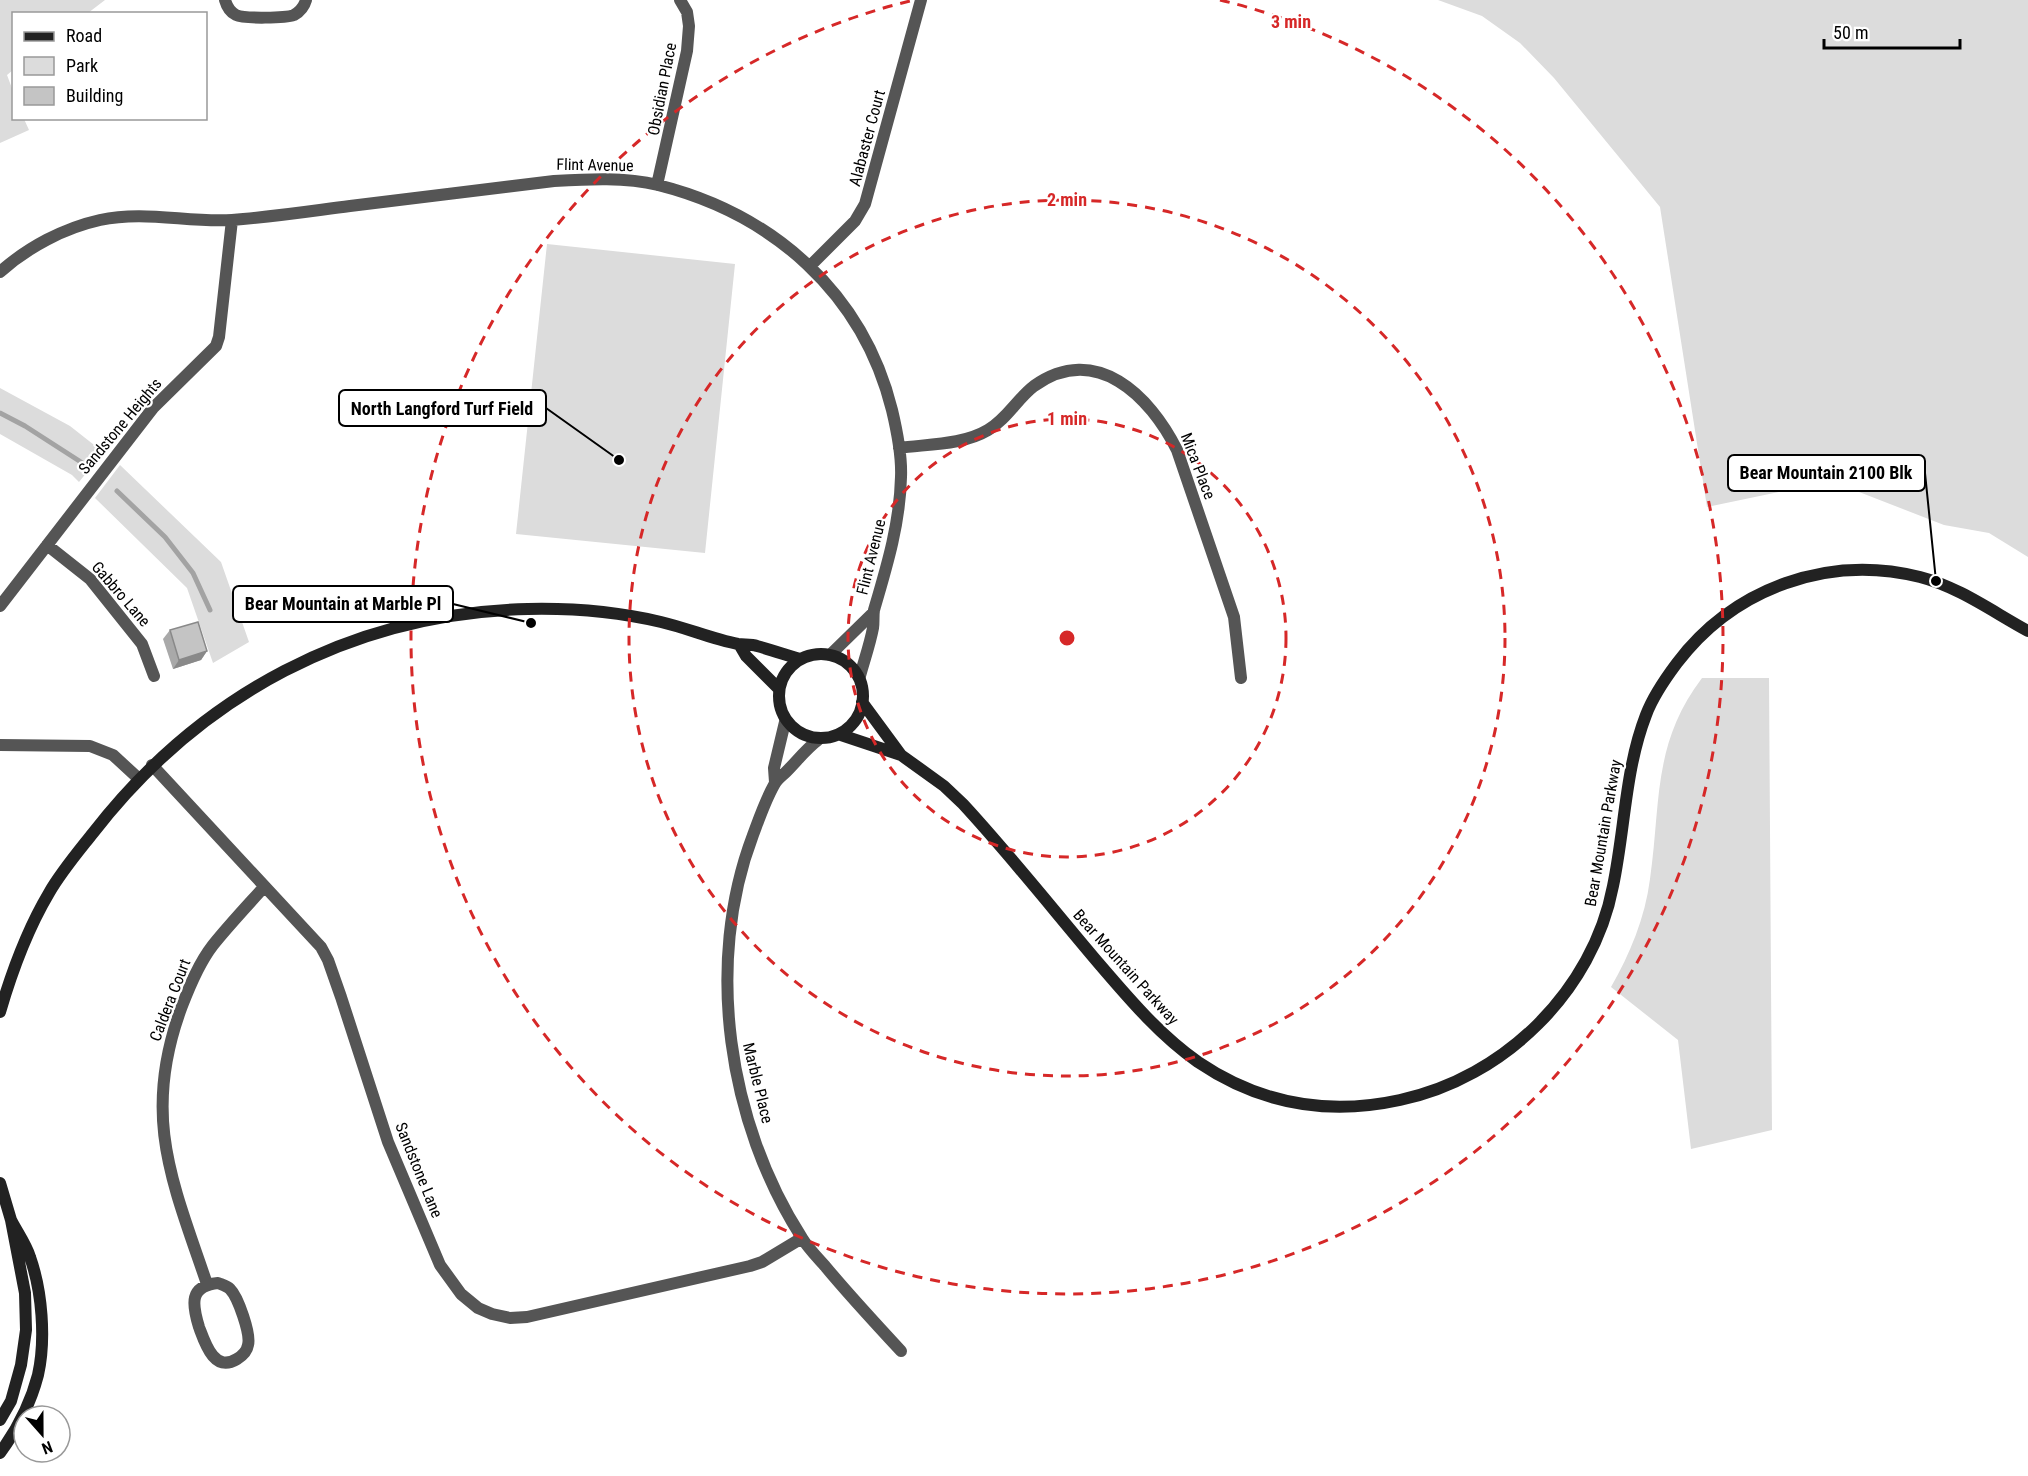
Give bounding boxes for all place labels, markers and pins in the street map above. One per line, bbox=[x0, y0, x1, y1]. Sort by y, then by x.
callout: North Langford Turf Field bbox=[339, 390, 546, 426]
callout: Bear Mountain 2100 Blk bbox=[1728, 455, 1925, 491]
callout: Bear Mountain at Marble Pl bbox=[233, 586, 453, 622]
centre of rings bbox=[1057, 628, 1077, 648]

